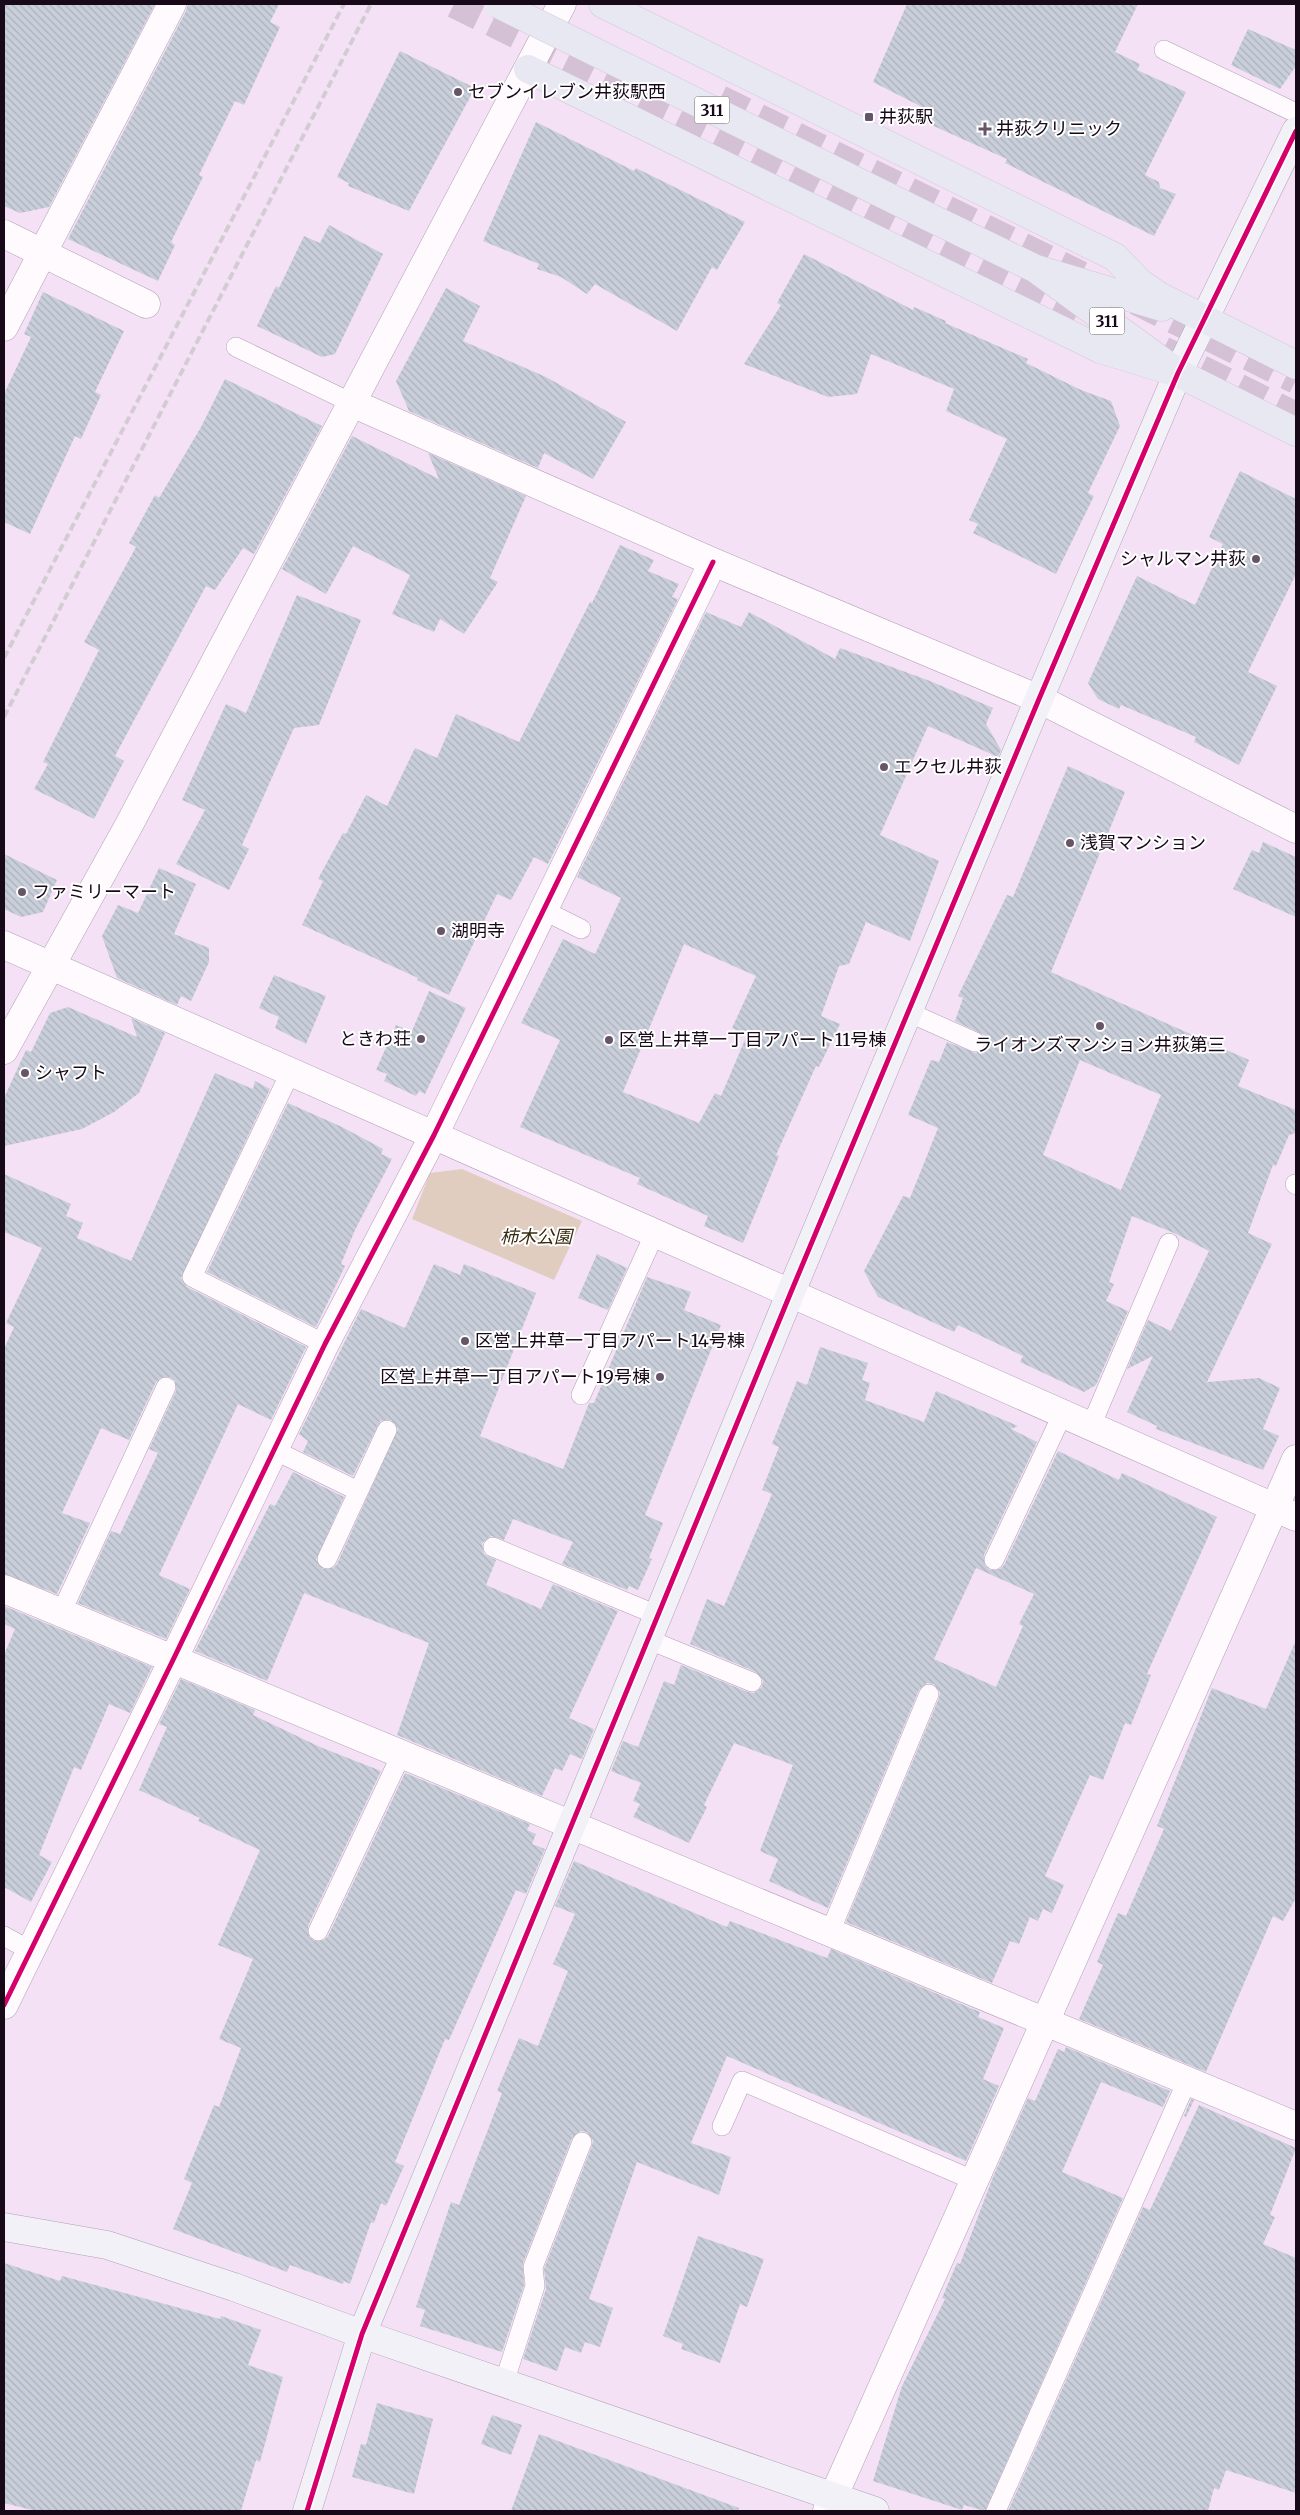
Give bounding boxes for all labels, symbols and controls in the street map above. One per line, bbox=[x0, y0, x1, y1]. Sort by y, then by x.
place label: セブンイレブン井荻駅西 bbox=[468, 80, 666, 103]
marker: セブンイレブン井荻駅西 bbox=[452, 86, 464, 98]
road number: 311 bbox=[694, 96, 730, 124]
place label: 井荻駅 bbox=[879, 105, 933, 128]
marker: 井荻駅 bbox=[863, 111, 875, 123]
place label: 井荻クリニック bbox=[996, 117, 1122, 140]
marker: 井荻クリニック bbox=[978, 122, 992, 136]
road number: 311 bbox=[1090, 308, 1124, 334]
place label: シャルマン井荻 bbox=[1120, 547, 1246, 570]
marker: シャルマン井荻 bbox=[1250, 553, 1262, 565]
place label: エクセル井荻 bbox=[894, 755, 1002, 778]
marker: エクセル井荻 bbox=[878, 761, 890, 773]
place label: 浅賀マンション bbox=[1080, 831, 1206, 854]
marker: 浅賀マンション bbox=[1064, 837, 1076, 849]
place label: ファミリーマート bbox=[32, 880, 176, 903]
marker: ファミリーマート bbox=[16, 886, 28, 898]
place label: 湖明寺 bbox=[451, 919, 505, 942]
marker: 湖明寺 bbox=[435, 925, 447, 937]
marker: ライオンズマンション井荻第三 bbox=[1094, 1020, 1106, 1032]
place label: ときわ荘 bbox=[339, 1027, 411, 1050]
place label: 区営上井草一丁目アパート11号棟 bbox=[619, 1028, 886, 1051]
marker: ときわ荘 bbox=[415, 1033, 427, 1045]
place label: ライオンズマンション井荻第三 bbox=[974, 1033, 1226, 1056]
marker: 区営上井草一丁目アパート11号棟 bbox=[603, 1034, 615, 1046]
place label: シャフト bbox=[35, 1061, 107, 1084]
marker: シャフト bbox=[19, 1067, 31, 1079]
park label: 柿木公園 bbox=[500, 1225, 575, 1248]
place label: 区営上井草一丁目アパート14号棟 bbox=[475, 1329, 745, 1352]
marker: 区営上井草一丁目アパート14号棟 bbox=[459, 1335, 471, 1347]
place label: 区営上井草一丁目アパート19号棟 bbox=[380, 1365, 650, 1388]
marker: 区営上井草一丁目アパート19号棟 bbox=[654, 1371, 666, 1383]

